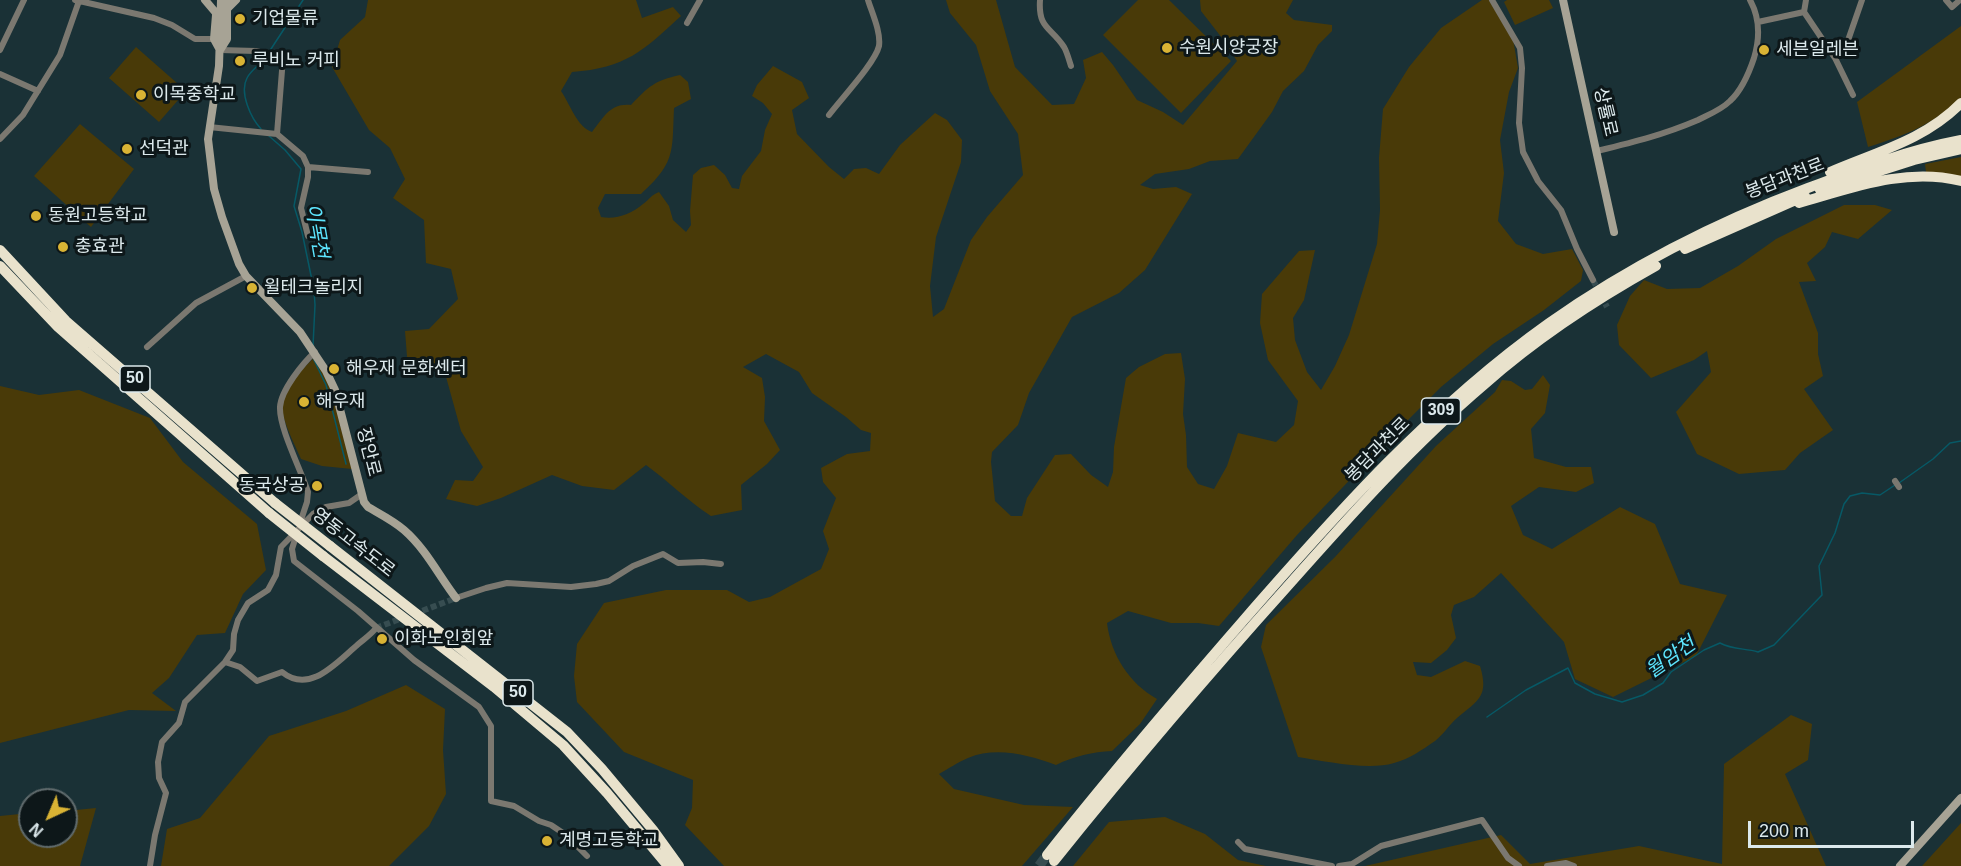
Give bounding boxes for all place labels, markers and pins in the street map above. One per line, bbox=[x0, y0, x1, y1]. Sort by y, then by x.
place label: 기업물류 bbox=[252, 8, 318, 30]
marker: 기업물류 bbox=[233, 12, 247, 26]
place label: 수원시양궁장 bbox=[1179, 37, 1278, 59]
place label: 세븐일레븐 bbox=[1776, 39, 1859, 61]
marker: 수원시양궁장 bbox=[1160, 41, 1174, 55]
marker: 세븐일레븐 bbox=[1757, 43, 1771, 57]
place label: 루비노 커피 bbox=[252, 50, 340, 72]
marker: 루비노 커피 bbox=[233, 54, 247, 68]
place label: 이목중학교 bbox=[153, 84, 236, 106]
marker: 이목중학교 bbox=[134, 88, 148, 102]
place label: 선덕관 bbox=[139, 138, 189, 160]
marker: 선덕관 bbox=[120, 142, 134, 156]
place label: 동원고등학교 bbox=[48, 205, 147, 227]
marker: 동원고등학교 bbox=[29, 209, 43, 223]
place label: 충효관 bbox=[75, 236, 125, 258]
marker: 충효관 bbox=[56, 240, 70, 254]
place label: 윌테크놀리지 bbox=[264, 277, 363, 299]
marker: 윌테크놀리지 bbox=[245, 281, 259, 295]
place label: 해우재 문화센터 bbox=[346, 358, 467, 380]
marker: 해우재 문화센터 bbox=[327, 362, 341, 376]
place label: 해우재 bbox=[316, 391, 366, 413]
marker: 해우재 bbox=[297, 395, 311, 409]
place label: 동국상공 bbox=[239, 475, 305, 497]
marker: 동국상공 bbox=[310, 479, 324, 493]
place label: 이화노인회앞 bbox=[394, 628, 493, 650]
marker: 이화노인회앞 bbox=[375, 632, 389, 646]
place label: 계명고등학교 bbox=[559, 830, 658, 852]
marker: 계명고등학교 bbox=[540, 834, 554, 848]

